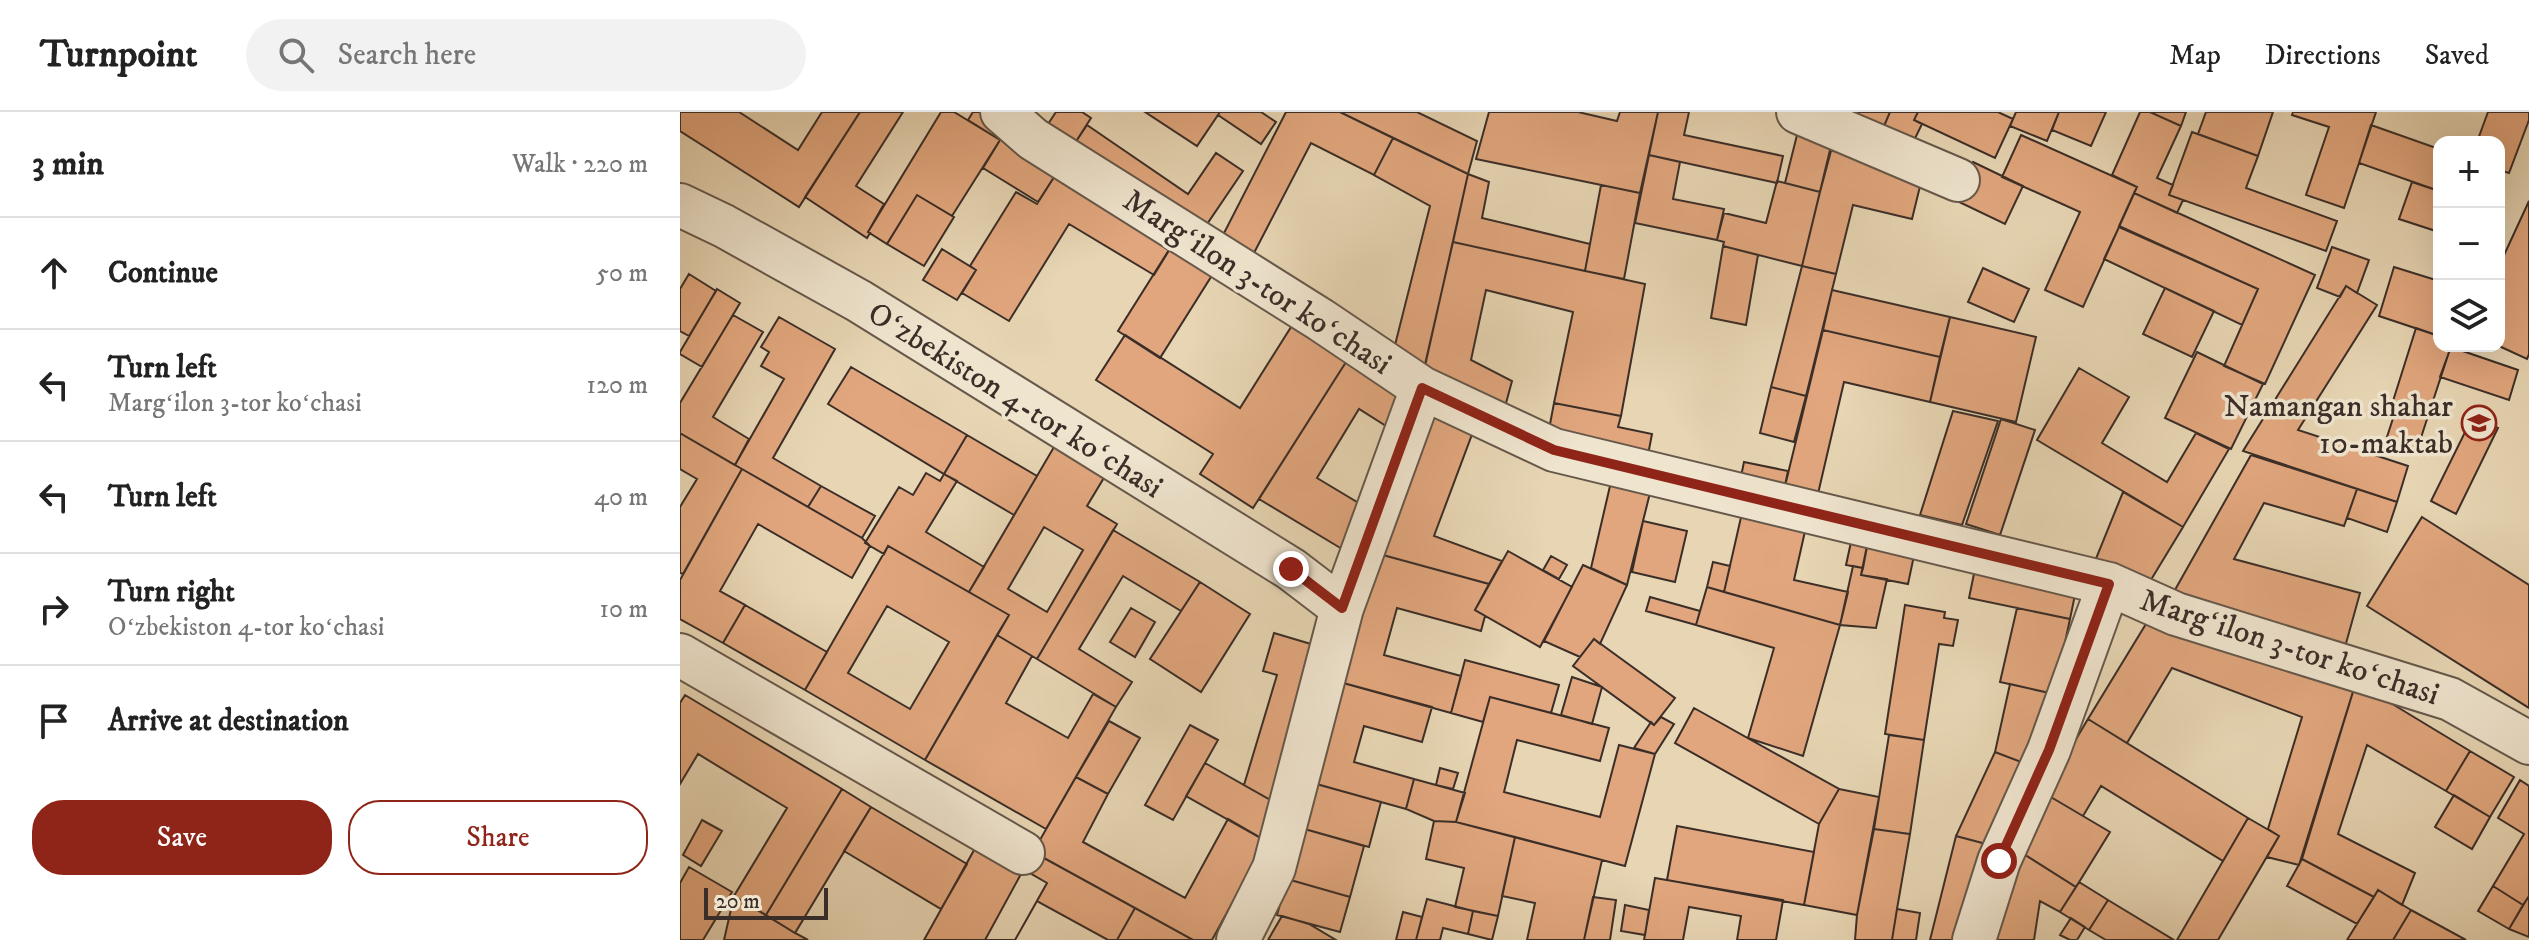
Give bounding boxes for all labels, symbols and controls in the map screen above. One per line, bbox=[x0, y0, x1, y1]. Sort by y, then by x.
search box bbox=[246, 19, 806, 91]
text: Turnpoint bbox=[40, 31, 198, 79]
icon: search bbox=[274, 33, 318, 77]
text: Search here bbox=[338, 37, 476, 74]
text: Map bbox=[2169, 38, 2221, 73]
text: Directions bbox=[2265, 38, 2381, 73]
text: Saved bbox=[2425, 38, 2489, 73]
map controls bbox=[2433, 136, 2505, 352]
button: + bbox=[2433, 136, 2505, 208]
text: 3 min bbox=[32, 143, 104, 185]
text: Walk · 220 m bbox=[512, 148, 648, 181]
street label: Margʻilon 3-tor koʻchasi bbox=[1115, 181, 1399, 384]
button: − bbox=[2433, 208, 2505, 280]
icon: ahead bbox=[32, 251, 76, 295]
text: Continue bbox=[108, 255, 218, 292]
text: 50 m bbox=[596, 257, 648, 290]
button: layers bbox=[2433, 280, 2505, 352]
street label: Oʻzbekiston 4-tor koʻchasi bbox=[860, 294, 1170, 508]
text: Turn left bbox=[108, 350, 217, 387]
icon: left bbox=[32, 363, 76, 407]
text: 120 m bbox=[587, 369, 648, 402]
text: Margʻilon 3-tor koʻchasi bbox=[108, 387, 362, 420]
place label: Namangan shahar 10-maktab bbox=[2223, 387, 2453, 464]
school or university icon: Namangan shahar 10-maktab bbox=[2460, 404, 2498, 442]
icon: left bbox=[32, 475, 76, 519]
text: Turn left bbox=[108, 479, 217, 516]
text: 40 m bbox=[594, 481, 648, 514]
route end bbox=[1273, 551, 1309, 587]
text: Turn right bbox=[108, 574, 235, 611]
street label: Margʻilon 3-tor koʻchasi bbox=[2135, 581, 2444, 715]
icon: right bbox=[32, 587, 76, 631]
text: 10 m bbox=[599, 593, 648, 626]
text: Oʻzbekiston 4-tor koʻchasi bbox=[108, 611, 385, 644]
icon: arrive bbox=[32, 699, 76, 743]
text: Arrive at destination bbox=[108, 703, 349, 740]
button: Save bbox=[32, 800, 332, 875]
button: Share bbox=[348, 800, 648, 875]
route start bbox=[1981, 843, 2017, 879]
scale bar bbox=[704, 884, 828, 920]
text: 20 m bbox=[716, 888, 760, 915]

